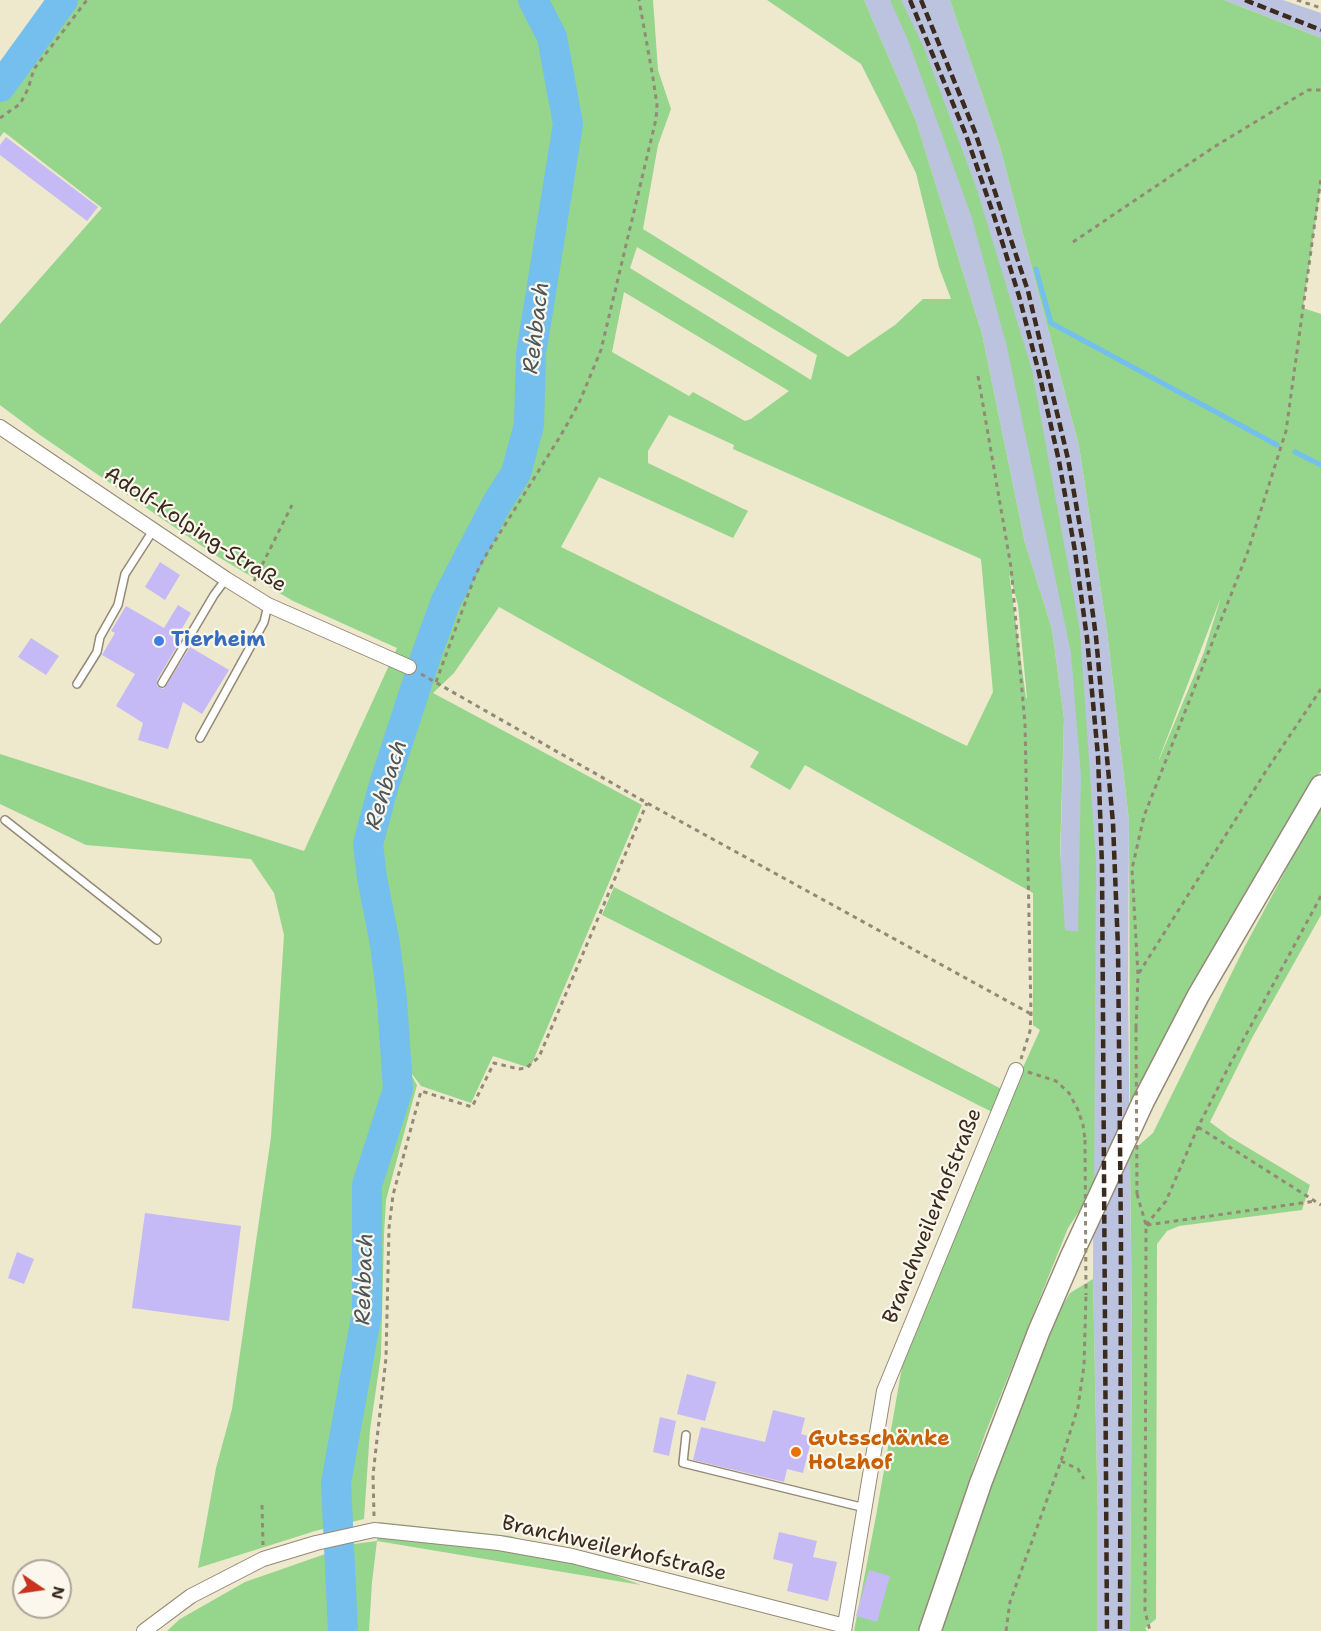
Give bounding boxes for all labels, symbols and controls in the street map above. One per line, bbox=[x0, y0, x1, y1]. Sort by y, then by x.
water label: Rehbach bbox=[518, 281, 556, 375]
street label: Adolf-Kolping-Straße bbox=[99, 462, 291, 598]
place label: Tierheim bbox=[171, 628, 265, 654]
marker: Tierheim bbox=[152, 634, 166, 648]
water label: Rehbach bbox=[360, 737, 414, 833]
street label: Branchweilerhofstraße bbox=[878, 1105, 988, 1327]
water label: Rehbach bbox=[350, 1232, 380, 1326]
place label: Gutsschänke Holzhof bbox=[808, 1427, 950, 1477]
marker: Gutsschänke Holzhof bbox=[789, 1445, 803, 1459]
street label: Branchweilerhofstraße bbox=[499, 1511, 729, 1587]
north arrow bbox=[12, 1559, 72, 1619]
text: N bbox=[46, 1584, 70, 1601]

